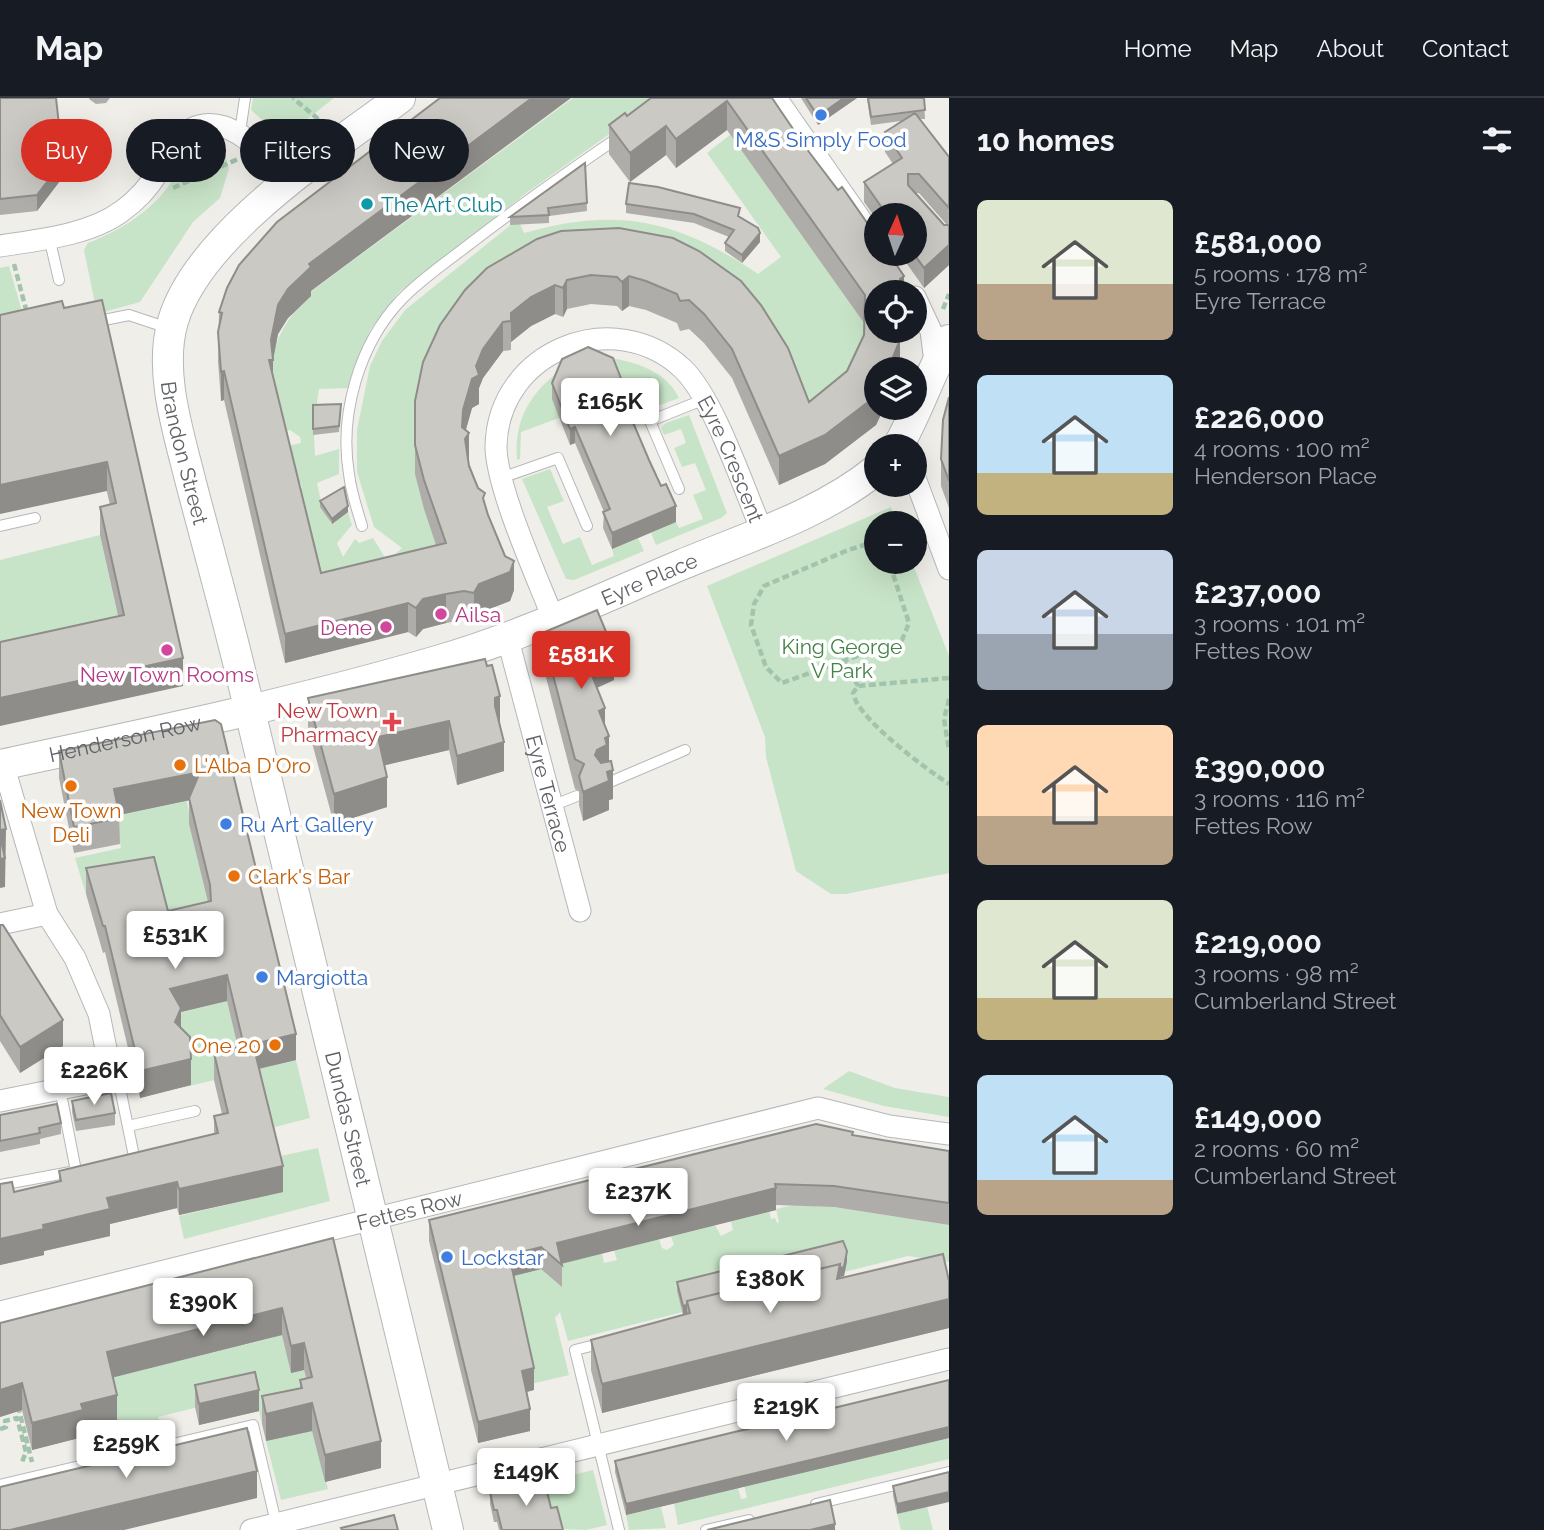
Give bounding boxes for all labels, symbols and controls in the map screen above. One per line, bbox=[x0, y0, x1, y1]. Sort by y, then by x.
text: Map bbox=[35, 29, 103, 68]
text: Home bbox=[1124, 34, 1192, 63]
text: Map bbox=[1230, 34, 1278, 63]
text: About bbox=[1316, 34, 1384, 63]
text: Contact bbox=[1422, 34, 1509, 63]
marker: M&S Simply Food bbox=[813, 107, 829, 123]
chip: Buy bbox=[21, 119, 112, 182]
chip: Rent bbox=[126, 119, 226, 182]
chip: Filters bbox=[240, 119, 355, 182]
chip: New bbox=[369, 119, 469, 182]
icon: filters bbox=[1478, 121, 1516, 159]
text: 10 homes bbox=[977, 123, 1114, 158]
place label: M&S Simply Food bbox=[735, 127, 907, 152]
place label: The Art Club bbox=[381, 192, 503, 217]
marker: The Art Club bbox=[359, 196, 375, 212]
north arrow bbox=[864, 203, 928, 266]
map controls bbox=[864, 203, 927, 574]
text: £581,000 bbox=[1194, 225, 1322, 260]
icon: home bbox=[1033, 228, 1117, 312]
text: 5 rooms · 178 m² bbox=[1194, 260, 1367, 287]
button: locate bbox=[864, 280, 927, 343]
text: Eyre Terrace bbox=[1194, 287, 1326, 314]
button: layers bbox=[864, 357, 927, 420]
pin: £165K bbox=[561, 378, 659, 438]
street label: Brandon Street bbox=[156, 380, 214, 527]
text: £165K bbox=[577, 387, 643, 414]
street label: Eyre Crescent bbox=[693, 391, 769, 526]
text: £226,000 bbox=[1194, 400, 1325, 435]
icon: home bbox=[1033, 403, 1117, 487]
button: + bbox=[864, 434, 927, 497]
text: 4 rooms · 100 m² bbox=[1194, 435, 1370, 462]
text: Henderson Place bbox=[1194, 462, 1377, 489]
button: − bbox=[864, 511, 927, 574]
street label: Eyre Place bbox=[597, 547, 701, 610]
text: £237,000 bbox=[1194, 575, 1321, 610]
icon: home bbox=[1033, 578, 1117, 662]
place label: Ailsa bbox=[455, 602, 501, 627]
marker: Ailsa bbox=[433, 606, 449, 622]
text: 3 rooms · 101 m² bbox=[1194, 610, 1365, 637]
place label: Dene bbox=[320, 615, 372, 640]
marker: Dene bbox=[378, 619, 394, 635]
pin: £581K bbox=[532, 632, 630, 691]
park label: King George V Park bbox=[782, 634, 902, 683]
text: Fettes Row bbox=[1194, 637, 1312, 664]
text: £581K bbox=[548, 640, 614, 667]
marker: New Town Rooms bbox=[159, 642, 175, 658]
place label: New Town Rooms bbox=[80, 662, 254, 687]
place label: New Town Pharmacy bbox=[277, 698, 378, 747]
street label: Henderson Row bbox=[46, 709, 204, 767]
marker: New Town Pharmacy bbox=[384, 714, 400, 730]
street label: Eyre Terrace bbox=[521, 732, 576, 855]
text: £390,000 bbox=[1194, 750, 1325, 785]
place label: L'Alba D'Oro bbox=[194, 753, 311, 778]
icon: home bbox=[1033, 753, 1117, 837]
marker: L'Alba D'Oro bbox=[172, 757, 188, 773]
marker: New Town Deli bbox=[63, 778, 79, 794]
text: 3 rooms · 116 m² bbox=[1194, 785, 1365, 812]
place label: New Town Deli bbox=[20, 798, 122, 847]
place label: Ru Art Gallery bbox=[240, 812, 374, 837]
text: Fettes Row bbox=[1194, 812, 1312, 839]
marker: Ru Art Gallery bbox=[218, 816, 234, 832]
place label: Clark's Bar bbox=[248, 864, 351, 889]
marker: Clark's Bar bbox=[226, 868, 242, 884]
pin: £531K bbox=[126, 912, 224, 971]
text: £531K bbox=[143, 920, 207, 947]
text: £219,000 bbox=[1194, 925, 1322, 960]
icon: home bbox=[1033, 928, 1117, 1012]
text: 3 rooms · 98 m² bbox=[1194, 960, 1359, 987]
place label: Margiotta bbox=[276, 965, 368, 990]
marker: Margiotta bbox=[254, 969, 270, 985]
text: Cumberland Street bbox=[1194, 987, 1396, 1014]
place label: One 20 bbox=[192, 1033, 261, 1058]
marker: One 20 bbox=[267, 1037, 283, 1053]
pin: £226K bbox=[45, 1048, 143, 1107]
street label: Dundas Street bbox=[320, 1049, 377, 1189]
text: £226K bbox=[60, 1056, 128, 1083]
text: £149,000 bbox=[1194, 1100, 1322, 1135]
icon: home bbox=[1033, 1103, 1117, 1187]
text: 2 rooms · 60 m² bbox=[1194, 1135, 1359, 1162]
text: Cumberland Street bbox=[1194, 1162, 1396, 1189]
pin: £237K bbox=[589, 1168, 687, 1228]
text: £237K bbox=[605, 1177, 671, 1204]
street label: Fettes Row bbox=[354, 1185, 465, 1235]
place label: Lockstar bbox=[461, 1245, 545, 1270]
marker: Lockstar bbox=[439, 1249, 455, 1265]
pin: £380K bbox=[721, 1256, 819, 1315]
text: £380K bbox=[736, 1264, 804, 1291]
pin: £390K bbox=[154, 1278, 252, 1338]
text: £390K bbox=[169, 1287, 237, 1314]
pin: £219K bbox=[737, 1384, 835, 1443]
text: £219K bbox=[753, 1392, 819, 1419]
pin: £259K bbox=[77, 1420, 175, 1480]
text: £259K bbox=[92, 1429, 160, 1456]
pin: £149K bbox=[477, 1448, 575, 1508]
text: £149K bbox=[493, 1457, 559, 1484]

